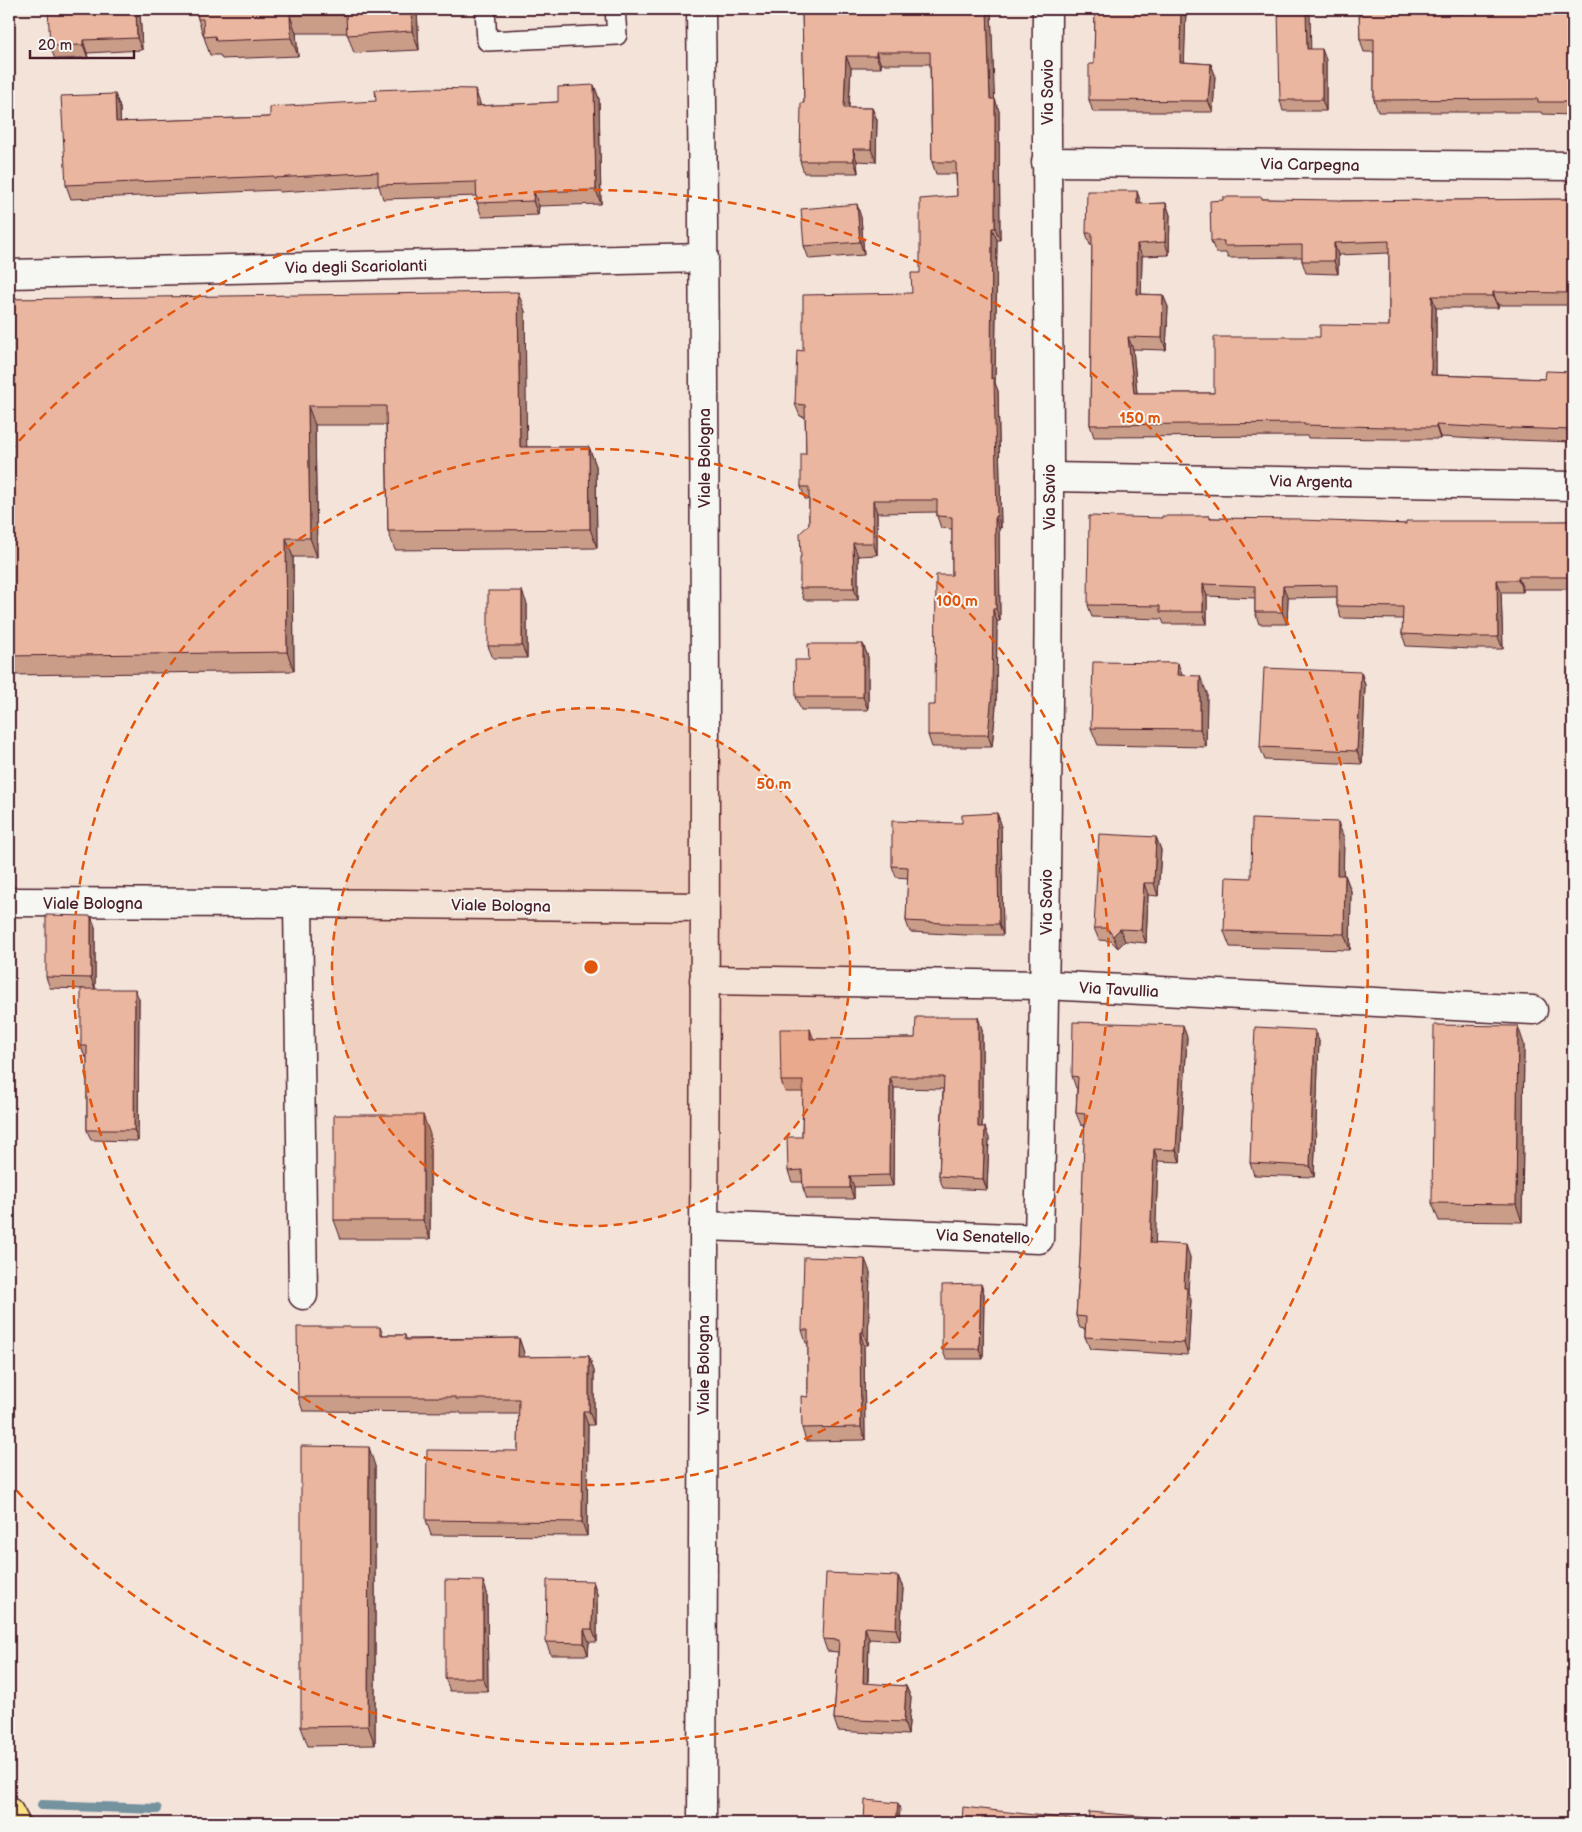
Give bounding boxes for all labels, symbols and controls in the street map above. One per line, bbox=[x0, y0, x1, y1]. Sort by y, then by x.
scale bar bbox=[30, 28, 134, 60]
text: 20 m bbox=[38, 36, 72, 55]
street label: Via Savio bbox=[1039, 59, 1058, 125]
street label: Via Carpegna bbox=[1260, 155, 1360, 176]
street label: Via degli Scariolanti bbox=[285, 257, 427, 278]
street label: Viale Bologna bbox=[696, 408, 715, 508]
text: 150 m bbox=[1119, 409, 1161, 428]
street label: Via Savio bbox=[1041, 464, 1060, 530]
street label: Via Argenta bbox=[1269, 472, 1353, 493]
text: 100 m bbox=[936, 592, 978, 611]
text: 50 m bbox=[757, 775, 792, 794]
street label: Via Savio bbox=[1038, 869, 1057, 935]
street label: Viale Bologna bbox=[43, 895, 143, 914]
street label: Viale Bologna bbox=[451, 896, 551, 917]
centre of rings bbox=[582, 958, 600, 976]
street label: Via Tavullia bbox=[1078, 979, 1159, 1002]
street label: Via Senatello bbox=[936, 1226, 1030, 1249]
street label: Viale Bologna bbox=[695, 1315, 714, 1415]

